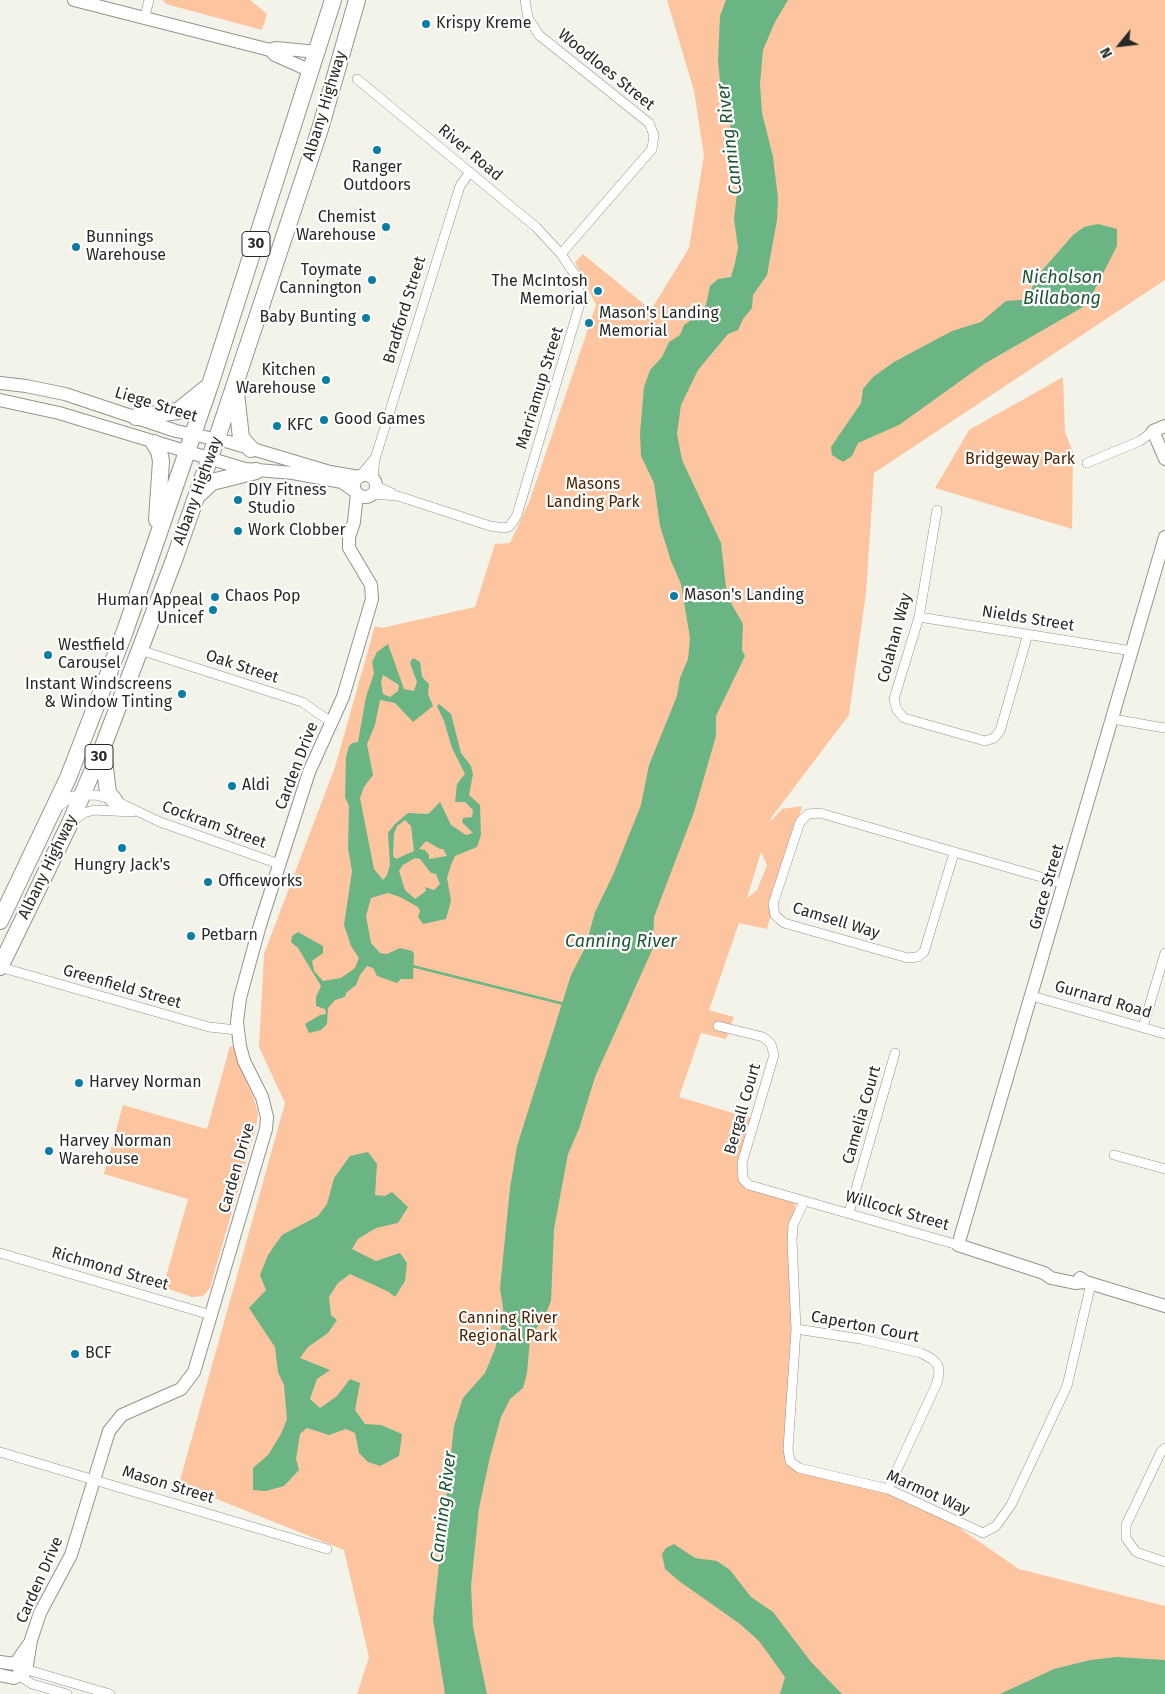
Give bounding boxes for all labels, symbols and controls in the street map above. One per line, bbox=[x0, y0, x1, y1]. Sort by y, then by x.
place label: Krispy Kreme bbox=[436, 14, 531, 34]
marker: Krispy Kreme bbox=[420, 18, 432, 30]
north arrow bbox=[1095, 20, 1145, 70]
street label: Woodloes Street bbox=[554, 25, 658, 115]
text: N bbox=[1097, 44, 1116, 61]
street label: Albany Highway bbox=[299, 49, 351, 163]
water label: Canning River bbox=[712, 82, 748, 196]
street label: River Road bbox=[434, 121, 506, 185]
marker: Ranger Outdoors bbox=[371, 144, 383, 156]
place label: Ranger Outdoors bbox=[343, 158, 411, 196]
place label: Chemist Warehouse bbox=[296, 208, 376, 246]
marker: Chemist Warehouse bbox=[380, 221, 392, 233]
place label: Bunnings Warehouse bbox=[86, 228, 166, 266]
road number: 30 bbox=[242, 232, 270, 256]
marker: Bunnings Warehouse bbox=[70, 241, 82, 253]
street label: Bradford Street bbox=[380, 254, 430, 366]
place label: Toymate Cannington bbox=[279, 261, 362, 299]
water label: Nicholson Billabong bbox=[1022, 267, 1102, 310]
place label: The McIntosh Memorial bbox=[491, 272, 588, 310]
marker: Toymate Cannington bbox=[366, 274, 378, 286]
marker: The McIntosh Memorial bbox=[592, 285, 604, 297]
place label: Mason's Landing Memorial bbox=[599, 304, 719, 342]
place label: Baby Bunting bbox=[260, 308, 356, 328]
marker: Baby Bunting bbox=[360, 312, 372, 324]
marker: Mason's Landing Memorial bbox=[583, 317, 595, 329]
street label: Marriamup Street bbox=[512, 325, 568, 451]
place label: Kitchen Warehouse bbox=[236, 361, 316, 399]
marker: Kitchen Warehouse bbox=[320, 374, 332, 386]
street label: Liege Street bbox=[112, 383, 200, 427]
place label: Good Games bbox=[334, 410, 425, 430]
marker: Good Games bbox=[318, 414, 330, 426]
place label: KFC bbox=[287, 416, 313, 436]
marker: KFC bbox=[271, 420, 283, 432]
street label: Albany Highway bbox=[169, 434, 227, 548]
park label: Bridgeway Park bbox=[965, 450, 1075, 470]
park label: Masons Landing Park bbox=[546, 475, 640, 513]
place label: DIY Fitness Studio bbox=[248, 481, 327, 519]
marker: DIY Fitness Studio bbox=[232, 494, 244, 506]
place label: Work Clobber bbox=[248, 521, 346, 541]
marker: Work Clobber bbox=[232, 525, 244, 537]
place label: Mason's Landing bbox=[684, 586, 804, 606]
place label: Chaos Pop bbox=[225, 587, 301, 607]
marker: Mason's Landing bbox=[668, 590, 680, 602]
place label: Human Appeal Unicef bbox=[97, 591, 203, 629]
marker: Chaos Pop bbox=[209, 591, 221, 603]
street label: Colahan Way bbox=[874, 591, 916, 685]
street label: Nields Street bbox=[980, 602, 1076, 636]
marker: Human Appeal Unicef bbox=[207, 604, 219, 616]
place label: Westfield Carousel bbox=[58, 636, 125, 674]
street label: Oak Street bbox=[203, 646, 281, 688]
marker: Westfield Carousel bbox=[42, 649, 54, 661]
place label: Instant Windscreens & Window Tinting bbox=[25, 675, 172, 713]
marker: Instant Windscreens & Window Tinting bbox=[176, 688, 188, 700]
street label: Carden Drive bbox=[271, 719, 323, 813]
road number: 30 bbox=[85, 744, 113, 770]
place label: Aldi bbox=[242, 776, 270, 796]
marker: Aldi bbox=[226, 780, 238, 792]
street label: Cockram Street bbox=[159, 797, 269, 853]
street label: Albany Highway bbox=[14, 812, 82, 922]
marker: Hungry Jack's bbox=[116, 842, 128, 854]
street label: Grace Street bbox=[1026, 842, 1068, 932]
place label: Hungry Jack's bbox=[74, 856, 170, 876]
place label: Officeworks bbox=[218, 872, 302, 892]
marker: Officeworks bbox=[202, 876, 214, 888]
street label: Camsell Way bbox=[790, 899, 882, 943]
place label: Petbarn bbox=[201, 926, 258, 946]
marker: Petbarn bbox=[185, 930, 197, 942]
water label: Canning River bbox=[565, 931, 677, 953]
street label: Greenfield Street bbox=[61, 961, 183, 1013]
street label: Gurnard Road bbox=[1052, 977, 1154, 1023]
street label: Bergall Court bbox=[721, 1061, 765, 1157]
street label: Camelia Court bbox=[839, 1064, 885, 1166]
place label: Harvey Norman bbox=[89, 1073, 202, 1093]
marker: Harvey Norman bbox=[73, 1077, 85, 1089]
street label: Carden Drive bbox=[215, 1121, 259, 1215]
place label: Harvey Norman Warehouse bbox=[59, 1132, 172, 1170]
marker: Harvey Norman Warehouse bbox=[43, 1145, 55, 1157]
street label: Willcock Street bbox=[843, 1187, 951, 1235]
street label: Richmond Street bbox=[49, 1243, 171, 1295]
street label: Caperton Court bbox=[809, 1307, 921, 1347]
park label: Canning River Regional Park bbox=[458, 1309, 558, 1347]
place label: BCF bbox=[85, 1344, 112, 1364]
marker: BCF bbox=[69, 1348, 81, 1360]
water label: Canning River bbox=[426, 1450, 462, 1564]
street label: Mason Street bbox=[120, 1462, 216, 1508]
street label: Marmot Way bbox=[883, 1466, 973, 1520]
street label: Carden Drive bbox=[12, 1534, 68, 1626]

